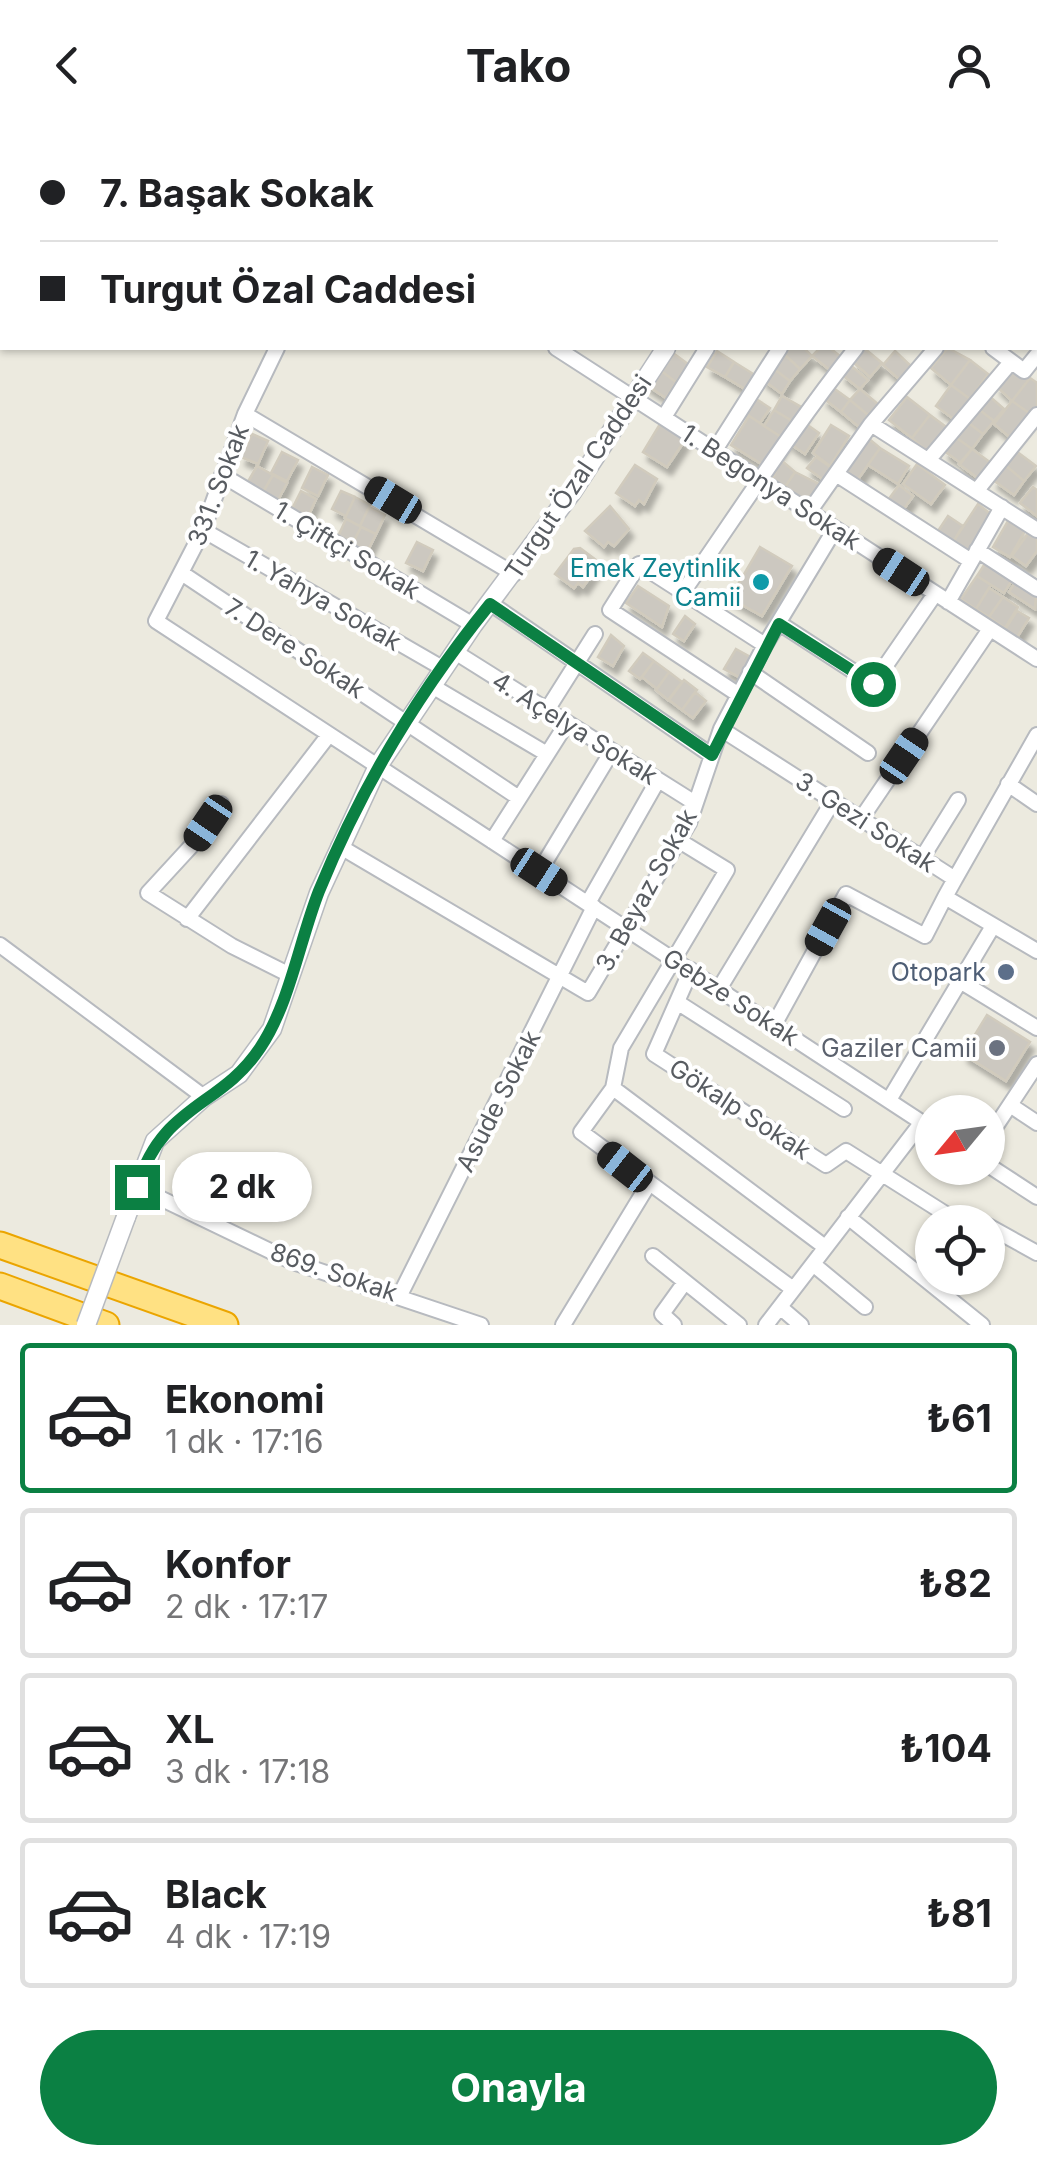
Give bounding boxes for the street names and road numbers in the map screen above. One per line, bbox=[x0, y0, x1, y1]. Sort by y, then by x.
street label: Turgut Özal Caddesi bbox=[498, 369, 658, 585]
street label: 1. Begonya Sokak bbox=[676, 418, 866, 556]
street label: 331. Sokak bbox=[181, 420, 255, 550]
street label: 1. Çiftçi Sokak bbox=[269, 495, 426, 605]
street label: 1. Yahya Sokak bbox=[239, 543, 407, 657]
street label: 7. Dere Sokak bbox=[219, 592, 371, 705]
street label: 4. Açelya Sokak bbox=[487, 665, 663, 791]
street label: 3. Gezi Sokak bbox=[790, 765, 942, 879]
street label: 3. Beyaz Sokak bbox=[589, 803, 703, 976]
street label: Gebze Sokak bbox=[658, 942, 805, 1052]
street label: Asude Sokak bbox=[450, 1025, 547, 1177]
street label: Gökalp Sokak bbox=[664, 1052, 816, 1166]
street label: 869. Sokak bbox=[266, 1236, 402, 1308]

